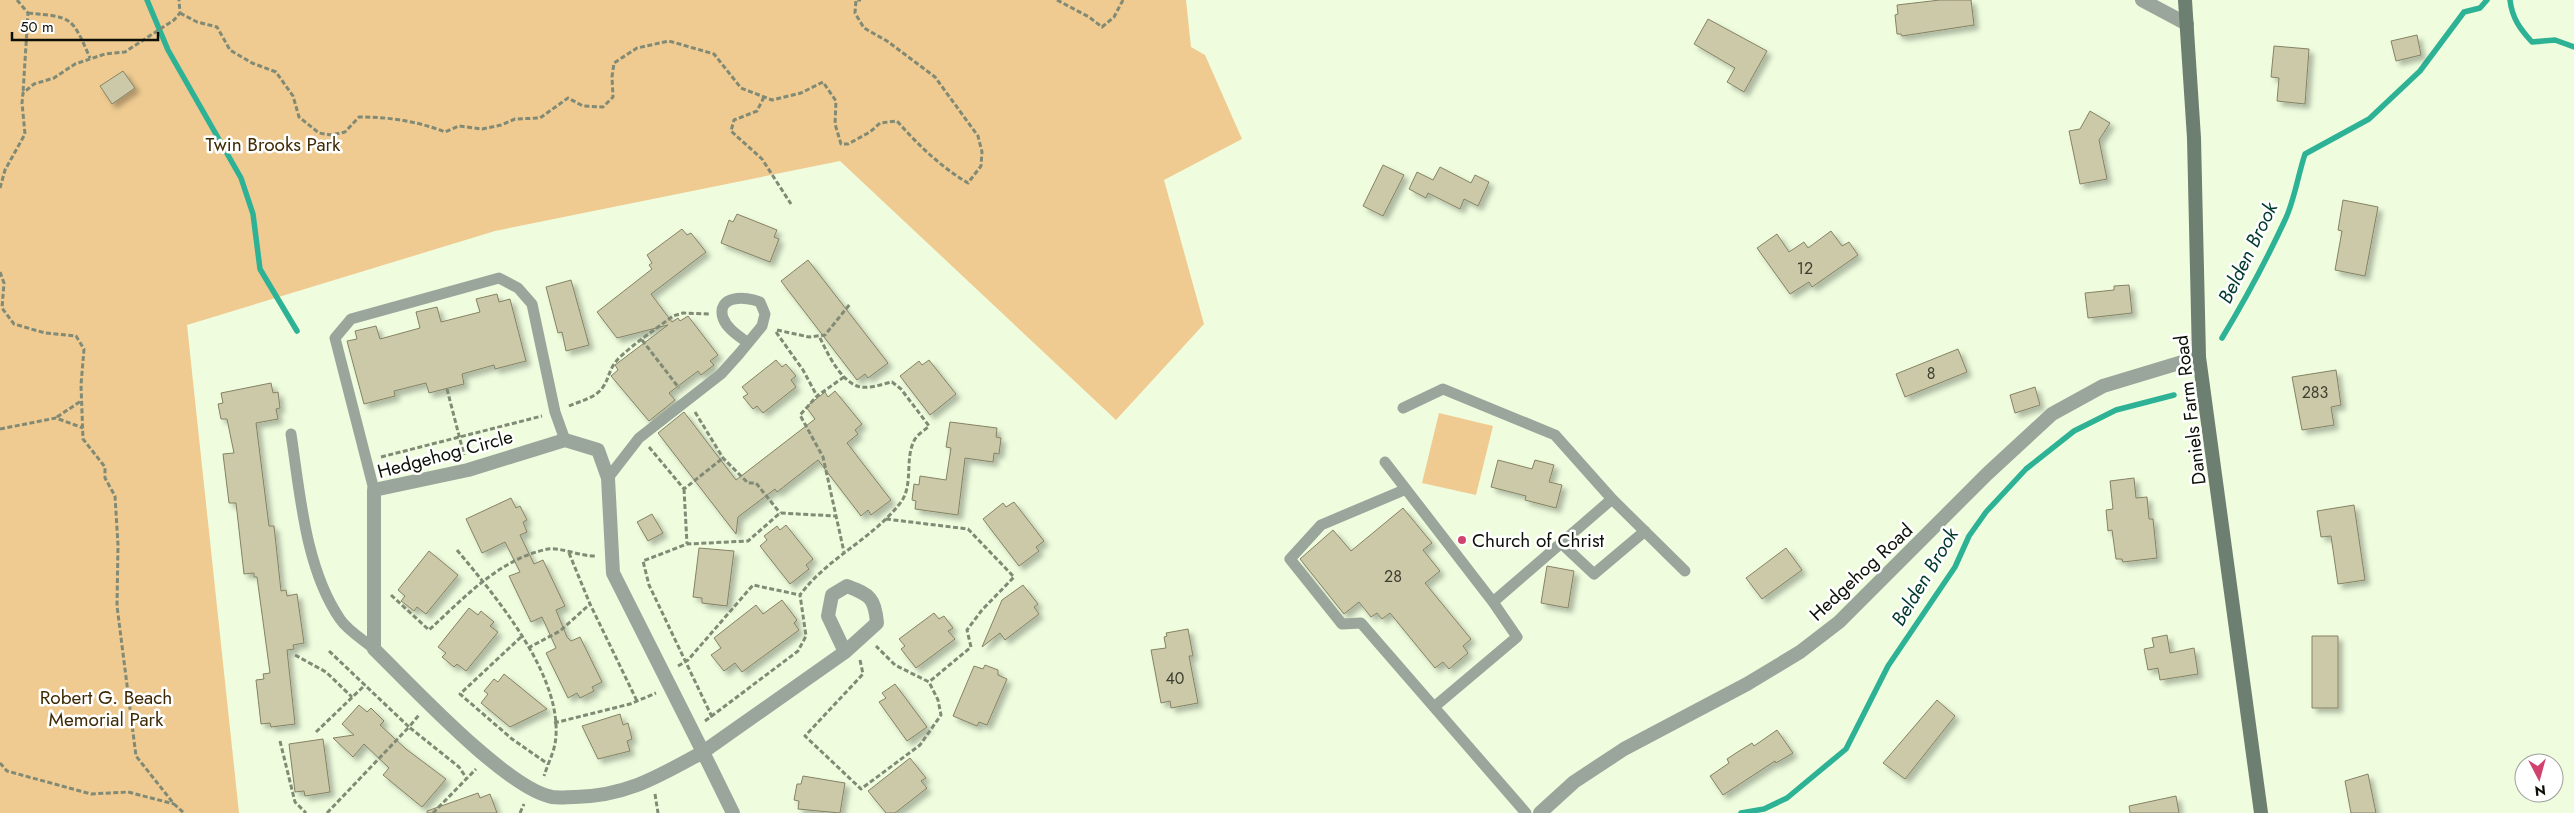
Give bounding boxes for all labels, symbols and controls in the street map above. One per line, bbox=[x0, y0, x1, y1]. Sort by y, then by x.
scale bar bbox=[12, 10, 159, 42]
text: 50 m bbox=[20, 16, 54, 38]
park label: Twin Brooks Park bbox=[206, 131, 341, 158]
water label: Belden Brook bbox=[2211, 196, 2286, 309]
house number: 12 bbox=[1797, 257, 1813, 280]
street label: Daniels Farm Road bbox=[2167, 334, 2213, 486]
house number: 8 bbox=[1927, 362, 1935, 385]
house number: 283 bbox=[2302, 381, 2329, 404]
street label: Hedgehog Circle bbox=[374, 423, 516, 485]
street label: Hedgehog Road bbox=[1803, 517, 1919, 627]
water label: Belden Brook bbox=[1884, 521, 1966, 631]
place label: Church of Christ bbox=[1472, 527, 1605, 554]
marker: Church of Christ bbox=[1456, 534, 1468, 546]
house number: 28 bbox=[1384, 565, 1402, 588]
house number: 40 bbox=[1166, 667, 1184, 690]
park label: Robert G. Beach Memorial Park bbox=[40, 684, 172, 733]
north arrow bbox=[2514, 753, 2564, 803]
text: N bbox=[2534, 780, 2547, 801]

